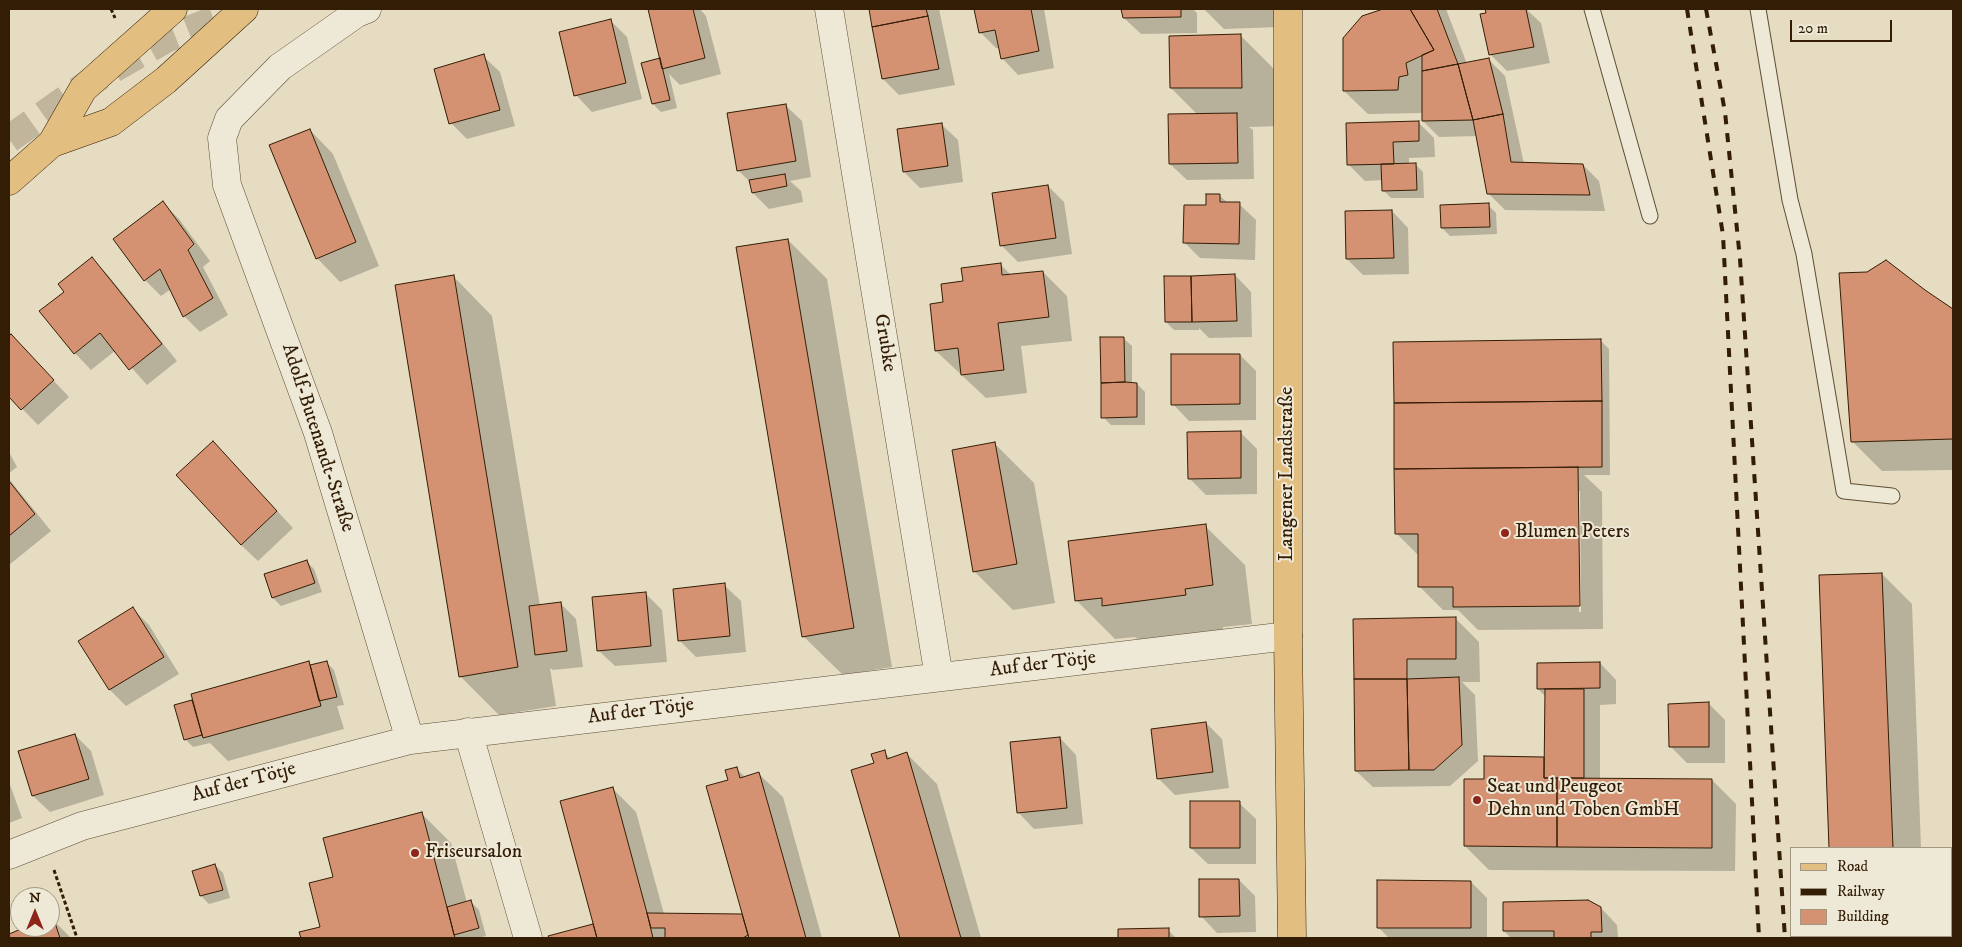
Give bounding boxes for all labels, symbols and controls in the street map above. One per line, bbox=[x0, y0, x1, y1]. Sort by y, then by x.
scale bar bbox=[1792, 10, 1894, 42]
text: 20 m bbox=[1798, 19, 1828, 38]
street label: Grubke bbox=[868, 312, 900, 374]
street label: Adolf-Butenandt-Straße bbox=[275, 341, 359, 535]
street label: Langener Landstraße bbox=[1276, 387, 1300, 561]
place label: Blumen Peters bbox=[1515, 521, 1630, 545]
marker: Blumen Peters bbox=[1499, 527, 1511, 539]
street label: Auf der Tötje bbox=[988, 647, 1098, 683]
street label: Auf der Tötje bbox=[586, 694, 696, 730]
street label: Auf der Tötje bbox=[189, 758, 299, 808]
place label: Seat und Peugeot Dehn und Toben GmbH bbox=[1487, 776, 1680, 823]
marker: Seat und Peugeot Dehn und Toben GmbH bbox=[1471, 794, 1483, 806]
place label: Friseursalon bbox=[425, 841, 522, 865]
marker: Friseursalon bbox=[409, 847, 421, 859]
legend bbox=[1790, 847, 1952, 937]
text: Road bbox=[1837, 857, 1868, 876]
text: Railway bbox=[1837, 882, 1885, 901]
north arrow bbox=[10, 887, 60, 937]
text: N bbox=[29, 889, 41, 907]
text: Building bbox=[1837, 907, 1889, 926]

